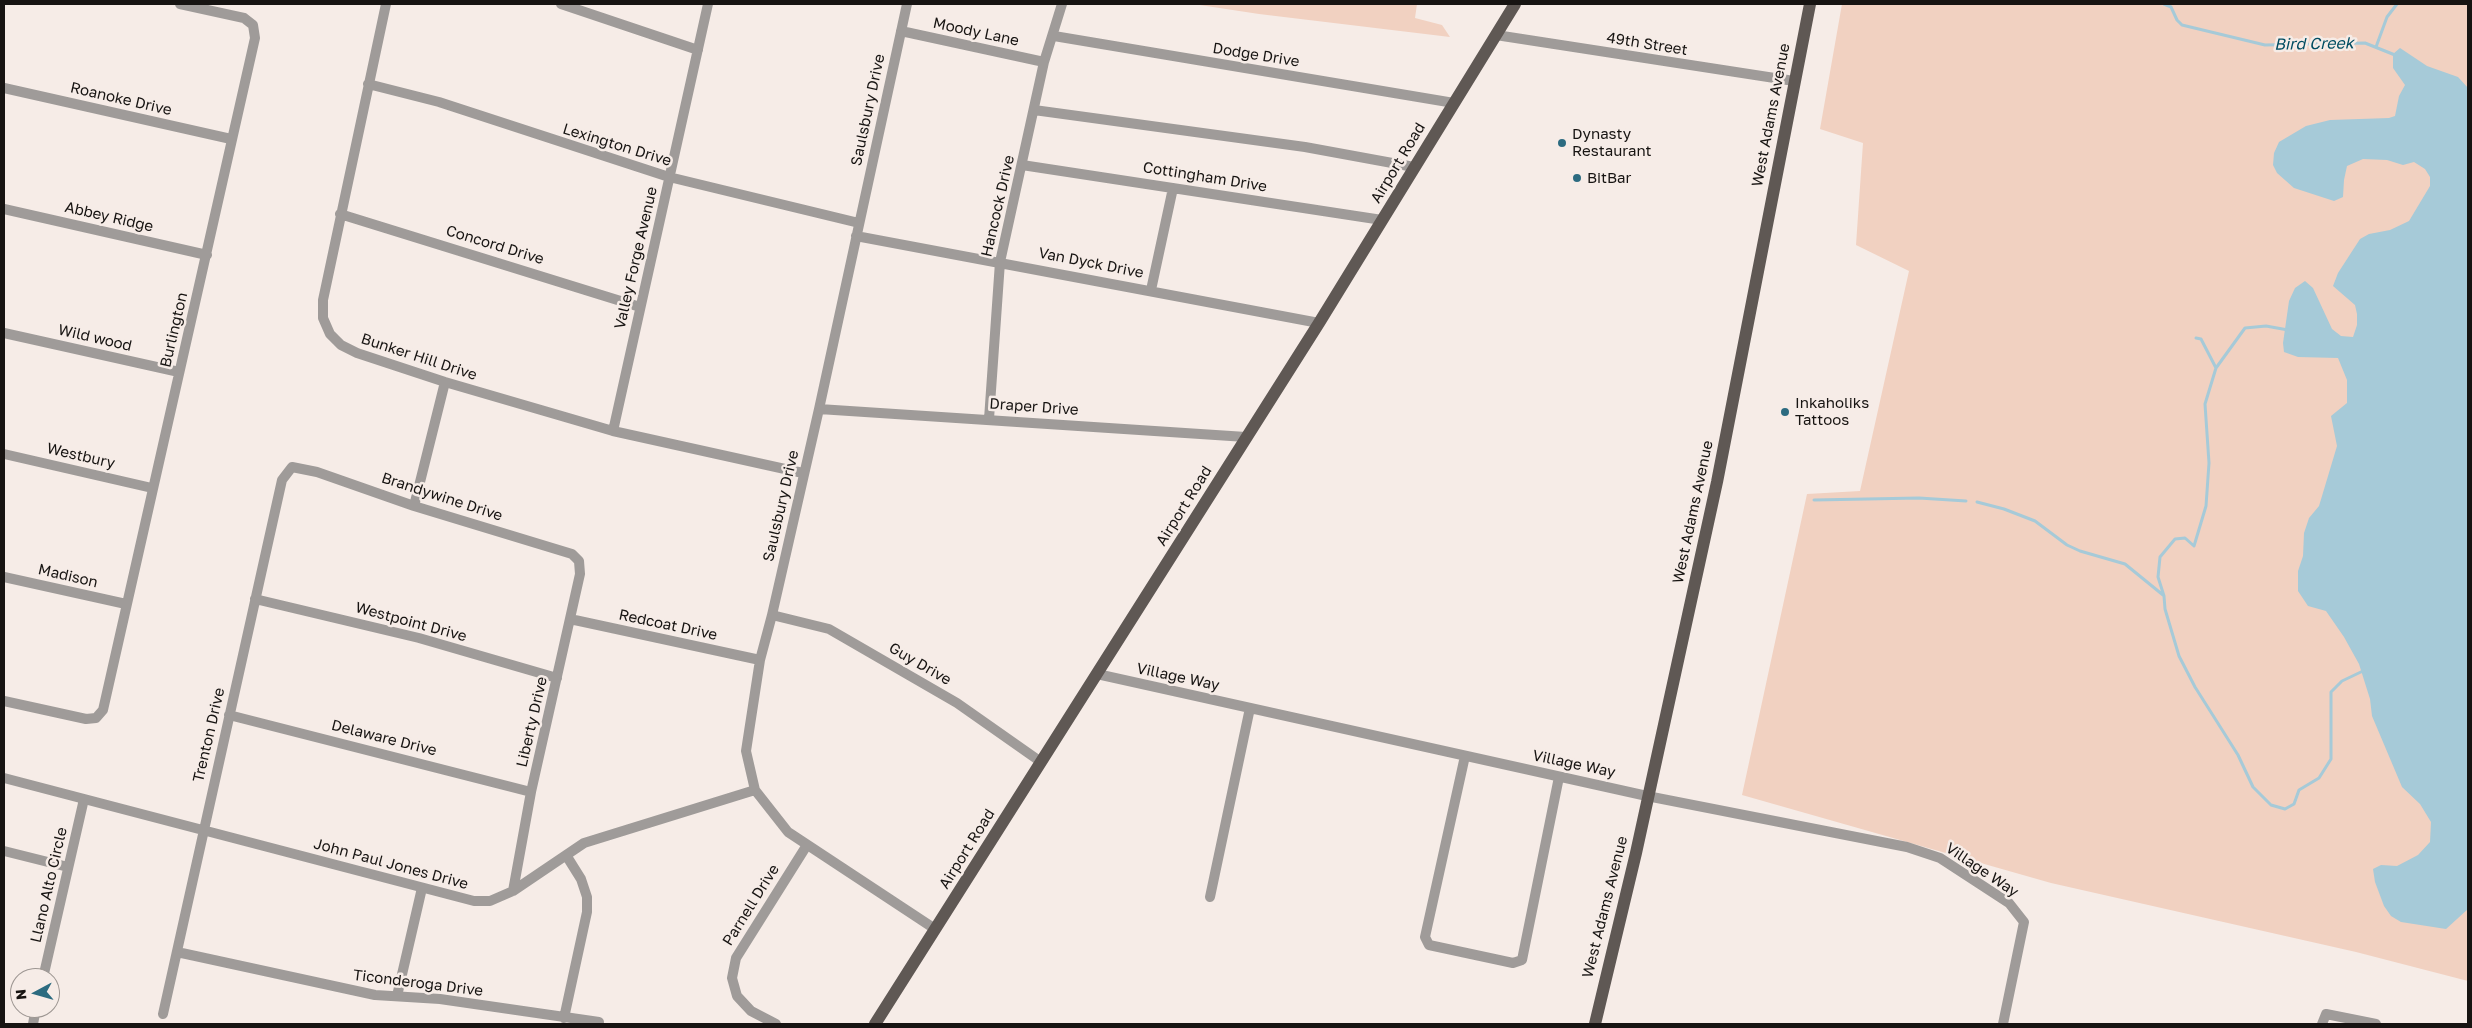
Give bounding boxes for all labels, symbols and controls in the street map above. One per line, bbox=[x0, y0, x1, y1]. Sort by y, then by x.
street label: Moody Lane bbox=[931, 14, 1021, 50]
street label: 49th Street bbox=[1605, 29, 1689, 59]
water label: Bird Creek bbox=[2274, 34, 2354, 54]
street label: Dodge Drive bbox=[1211, 39, 1301, 71]
street label: West Adams Avenue bbox=[1748, 42, 1794, 188]
street label: Saulsbury Drive bbox=[847, 52, 889, 168]
street label: Roanoke Drive bbox=[69, 79, 173, 119]
street label: Airport Road bbox=[1367, 119, 1429, 207]
street label: Lexington Drive bbox=[560, 120, 674, 170]
place label: Dynasty Restaurant bbox=[1572, 125, 1651, 160]
marker: Dynasty Restaurant bbox=[1556, 137, 1568, 149]
street label: Hancock Drive bbox=[978, 153, 1018, 259]
street label: Cottingham Drive bbox=[1142, 158, 1268, 196]
place label: BitBar bbox=[1587, 169, 1631, 187]
marker: BitBar bbox=[1571, 172, 1583, 184]
street label: Valley Forge Avenue bbox=[611, 185, 661, 331]
street label: Abbey Ridge bbox=[63, 198, 155, 236]
street label: Concord Drive bbox=[444, 222, 546, 268]
street label: Van Dyck Drive bbox=[1037, 244, 1145, 282]
street label: Burlington bbox=[157, 291, 191, 369]
street label: Wild wood bbox=[56, 321, 134, 355]
street label: Bunker Hill Drive bbox=[359, 330, 479, 384]
place label: Inkaholiks Tattoos bbox=[1795, 394, 1869, 429]
street label: Draper Drive bbox=[989, 395, 1079, 419]
marker: Inkaholiks Tattoos bbox=[1779, 406, 1791, 418]
street label: Westbury bbox=[45, 439, 117, 473]
street label: West Adams Avenue bbox=[1669, 439, 1717, 585]
street label: Saulsbury Drive bbox=[759, 449, 803, 563]
street label: Airport Road bbox=[1152, 463, 1216, 549]
street label: Brandywine Drive bbox=[379, 469, 505, 525]
street label: Madison bbox=[36, 560, 100, 592]
street label: Westpoint Drive bbox=[353, 598, 469, 646]
street label: Redcoat Drive bbox=[617, 606, 719, 644]
street label: Guy Drive bbox=[886, 639, 954, 689]
street label: Village Way bbox=[1135, 659, 1221, 695]
street label: Liberty Drive bbox=[513, 675, 551, 769]
street label: Trenton Drive bbox=[189, 686, 229, 784]
street label: Delaware Drive bbox=[329, 716, 439, 760]
street label: Village Way bbox=[1531, 746, 1617, 782]
street label: Airport Road bbox=[935, 806, 999, 892]
street label: Llano Alto Circle bbox=[27, 825, 71, 945]
street label: West Adams Avenue bbox=[1579, 834, 1631, 980]
street label: John Paul Jones Drive bbox=[312, 835, 470, 893]
street label: Village Way bbox=[1942, 839, 2022, 901]
street label: Parnell Drive bbox=[719, 861, 783, 949]
street label: Ticonderoga Drive bbox=[352, 966, 484, 1000]
north arrow bbox=[10, 968, 60, 1018]
text: N bbox=[12, 988, 30, 1001]

